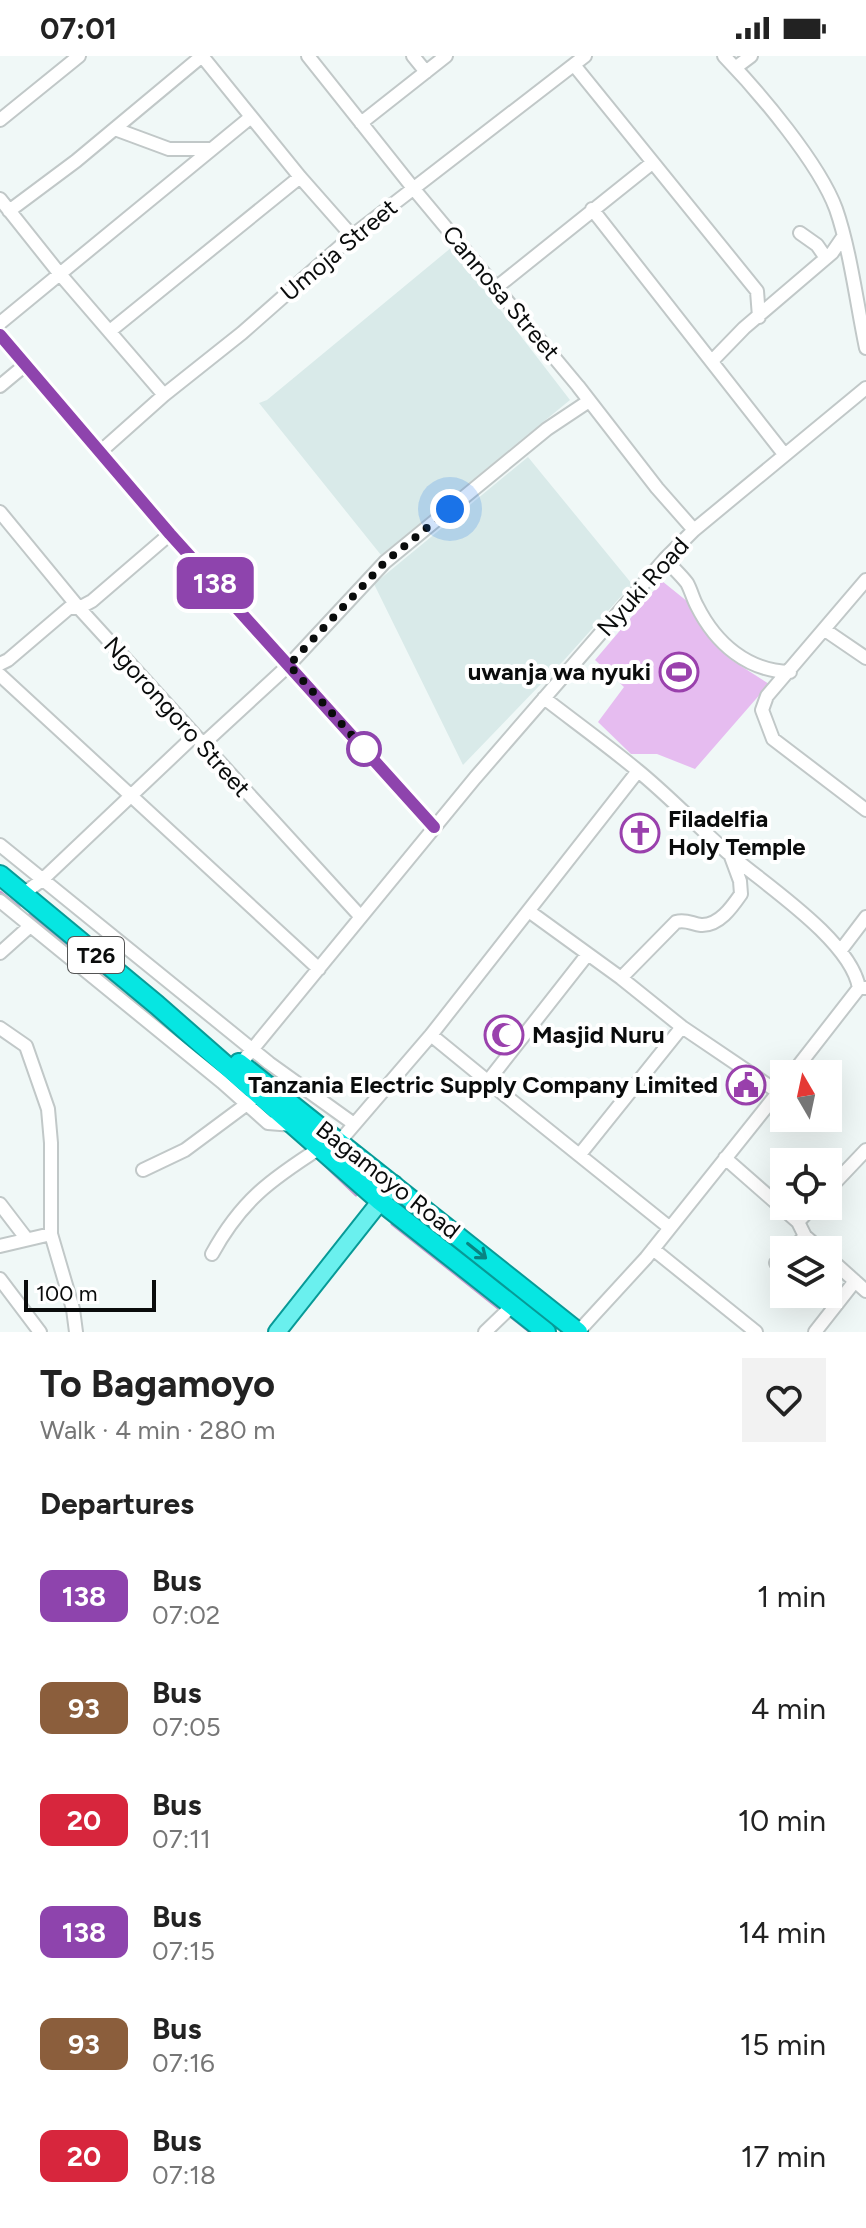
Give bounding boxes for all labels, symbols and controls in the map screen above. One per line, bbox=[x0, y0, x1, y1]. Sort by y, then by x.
text: 07:01 bbox=[40, 10, 117, 47]
street label: Umoja Street bbox=[275, 193, 403, 307]
street label: Cannosa Street bbox=[437, 219, 566, 366]
your location bbox=[430, 489, 470, 529]
street label: Nyuki Road bbox=[591, 531, 695, 642]
line badge: 138 bbox=[169, 557, 261, 609]
text: 138 bbox=[193, 566, 237, 600]
street label: Ngorongoro Street bbox=[98, 631, 257, 803]
sports icon: uwanja wa nyuki bbox=[658, 651, 700, 693]
place label: uwanja wa nyuki bbox=[468, 657, 651, 686]
unlabelled marker bbox=[347, 732, 381, 766]
place label: Filadelfia Holy Temple bbox=[668, 804, 806, 861]
church icon: Filadelfia Holy Temple bbox=[619, 812, 661, 854]
road number: T26 bbox=[68, 937, 124, 973]
mosque icon: Masjid Nuru bbox=[483, 1014, 525, 1056]
place label: Masjid Nuru bbox=[532, 1020, 665, 1049]
north arrow bbox=[770, 1060, 842, 1132]
map controls bbox=[770, 1060, 842, 1308]
public building icon: Tanzania Electric Supply Company Limited bbox=[725, 1064, 767, 1106]
place label: Tanzania Electric Supply Company Limited bbox=[248, 1070, 718, 1099]
street label: Bagamoyo Road bbox=[311, 1114, 466, 1245]
button: locate bbox=[770, 1148, 842, 1220]
button: layers bbox=[770, 1236, 842, 1308]
one-way arrow bbox=[466, 1242, 487, 1260]
scale bar bbox=[24, 1276, 156, 1312]
text: 100 m bbox=[36, 1280, 97, 1307]
button: heart bbox=[742, 1358, 826, 1442]
text: To Bagamoyo bbox=[40, 1361, 275, 1407]
text: Walk · 4 min · 280 m bbox=[40, 1414, 275, 1446]
text: Departures bbox=[40, 1485, 194, 1522]
text: Bus bbox=[152, 1562, 201, 1599]
text: 1 min bbox=[757, 1578, 826, 1615]
text: 138 bbox=[62, 1579, 106, 1613]
text: 07:02 bbox=[152, 1599, 220, 1631]
text: Bus bbox=[152, 1674, 201, 1711]
text: 4 min bbox=[751, 1690, 826, 1727]
text: 93 bbox=[68, 1691, 100, 1725]
text: 07:05 bbox=[152, 1711, 221, 1743]
text: Bus bbox=[152, 1786, 201, 1823]
text: 10 min bbox=[738, 1802, 826, 1839]
text: 20 bbox=[67, 1803, 101, 1837]
text: 07:11 bbox=[152, 1823, 211, 1855]
text: Bus bbox=[152, 1898, 201, 1935]
text: 14 min bbox=[738, 1914, 826, 1951]
text: 138 bbox=[62, 1915, 106, 1949]
text: 07:15 bbox=[152, 1935, 215, 1967]
text: Bus bbox=[152, 2010, 201, 2047]
text: 15 min bbox=[740, 2026, 826, 2063]
text: 93 bbox=[68, 2027, 100, 2061]
text: 07:16 bbox=[152, 2047, 215, 2079]
text: Bus bbox=[152, 2122, 201, 2159]
text: 17 min bbox=[741, 2138, 826, 2175]
text: 20 bbox=[67, 2139, 101, 2173]
text: 07:18 bbox=[152, 2159, 216, 2191]

